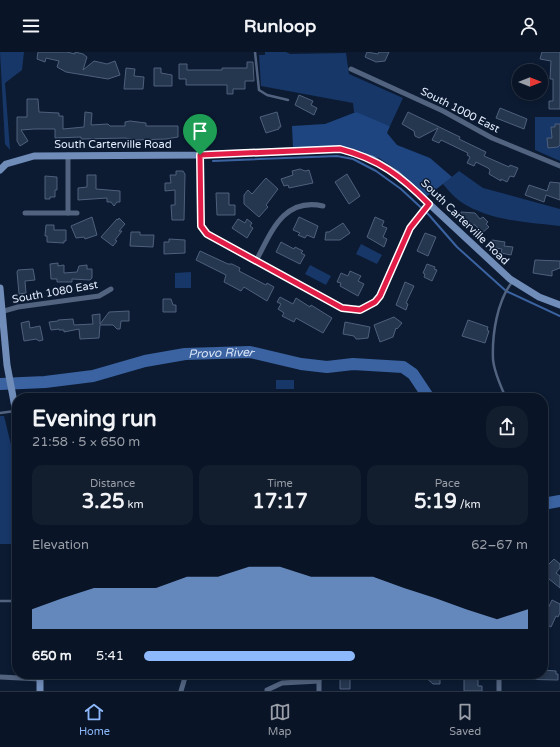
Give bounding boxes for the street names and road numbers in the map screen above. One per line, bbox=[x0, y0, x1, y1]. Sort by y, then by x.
street label: South 1000 East bbox=[418, 84, 502, 136]
street label: South Carterville Road bbox=[54, 138, 172, 151]
street label: South Carterville Road bbox=[418, 177, 512, 267]
street label: South 1080 East bbox=[11, 278, 99, 306]

